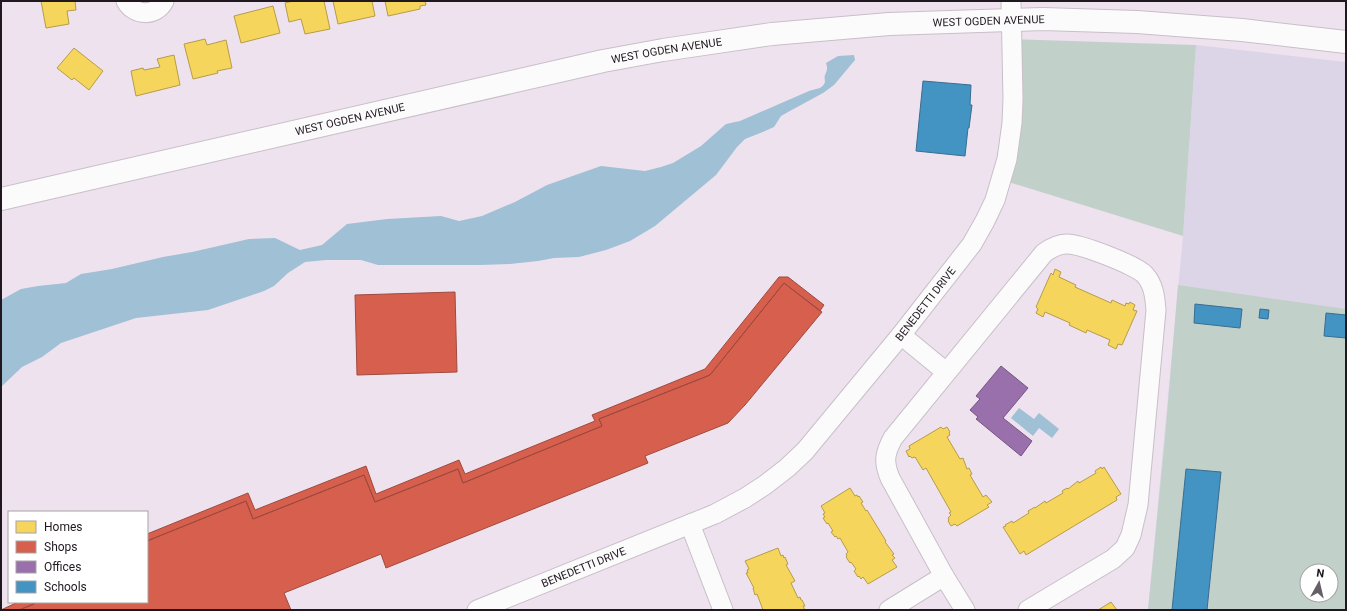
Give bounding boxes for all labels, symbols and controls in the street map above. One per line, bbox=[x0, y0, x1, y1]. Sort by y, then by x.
street label: WEST OGDEN AVENUE bbox=[933, 12, 1045, 29]
street label: WEST OGDEN AVENUE bbox=[610, 35, 723, 66]
street label: WEST OGDEN AVENUE bbox=[294, 100, 406, 138]
street label: BENEDETTI DRIVE bbox=[892, 264, 958, 344]
legend bbox=[8, 511, 148, 603]
text: Homes bbox=[44, 520, 82, 534]
text: Shops bbox=[44, 540, 78, 554]
street label: BENEDETTI DRIVE bbox=[539, 544, 628, 590]
text: Offices bbox=[44, 560, 81, 574]
north arrow bbox=[1299, 563, 1339, 603]
text: N bbox=[1316, 567, 1325, 581]
text: Schools bbox=[44, 580, 87, 594]

